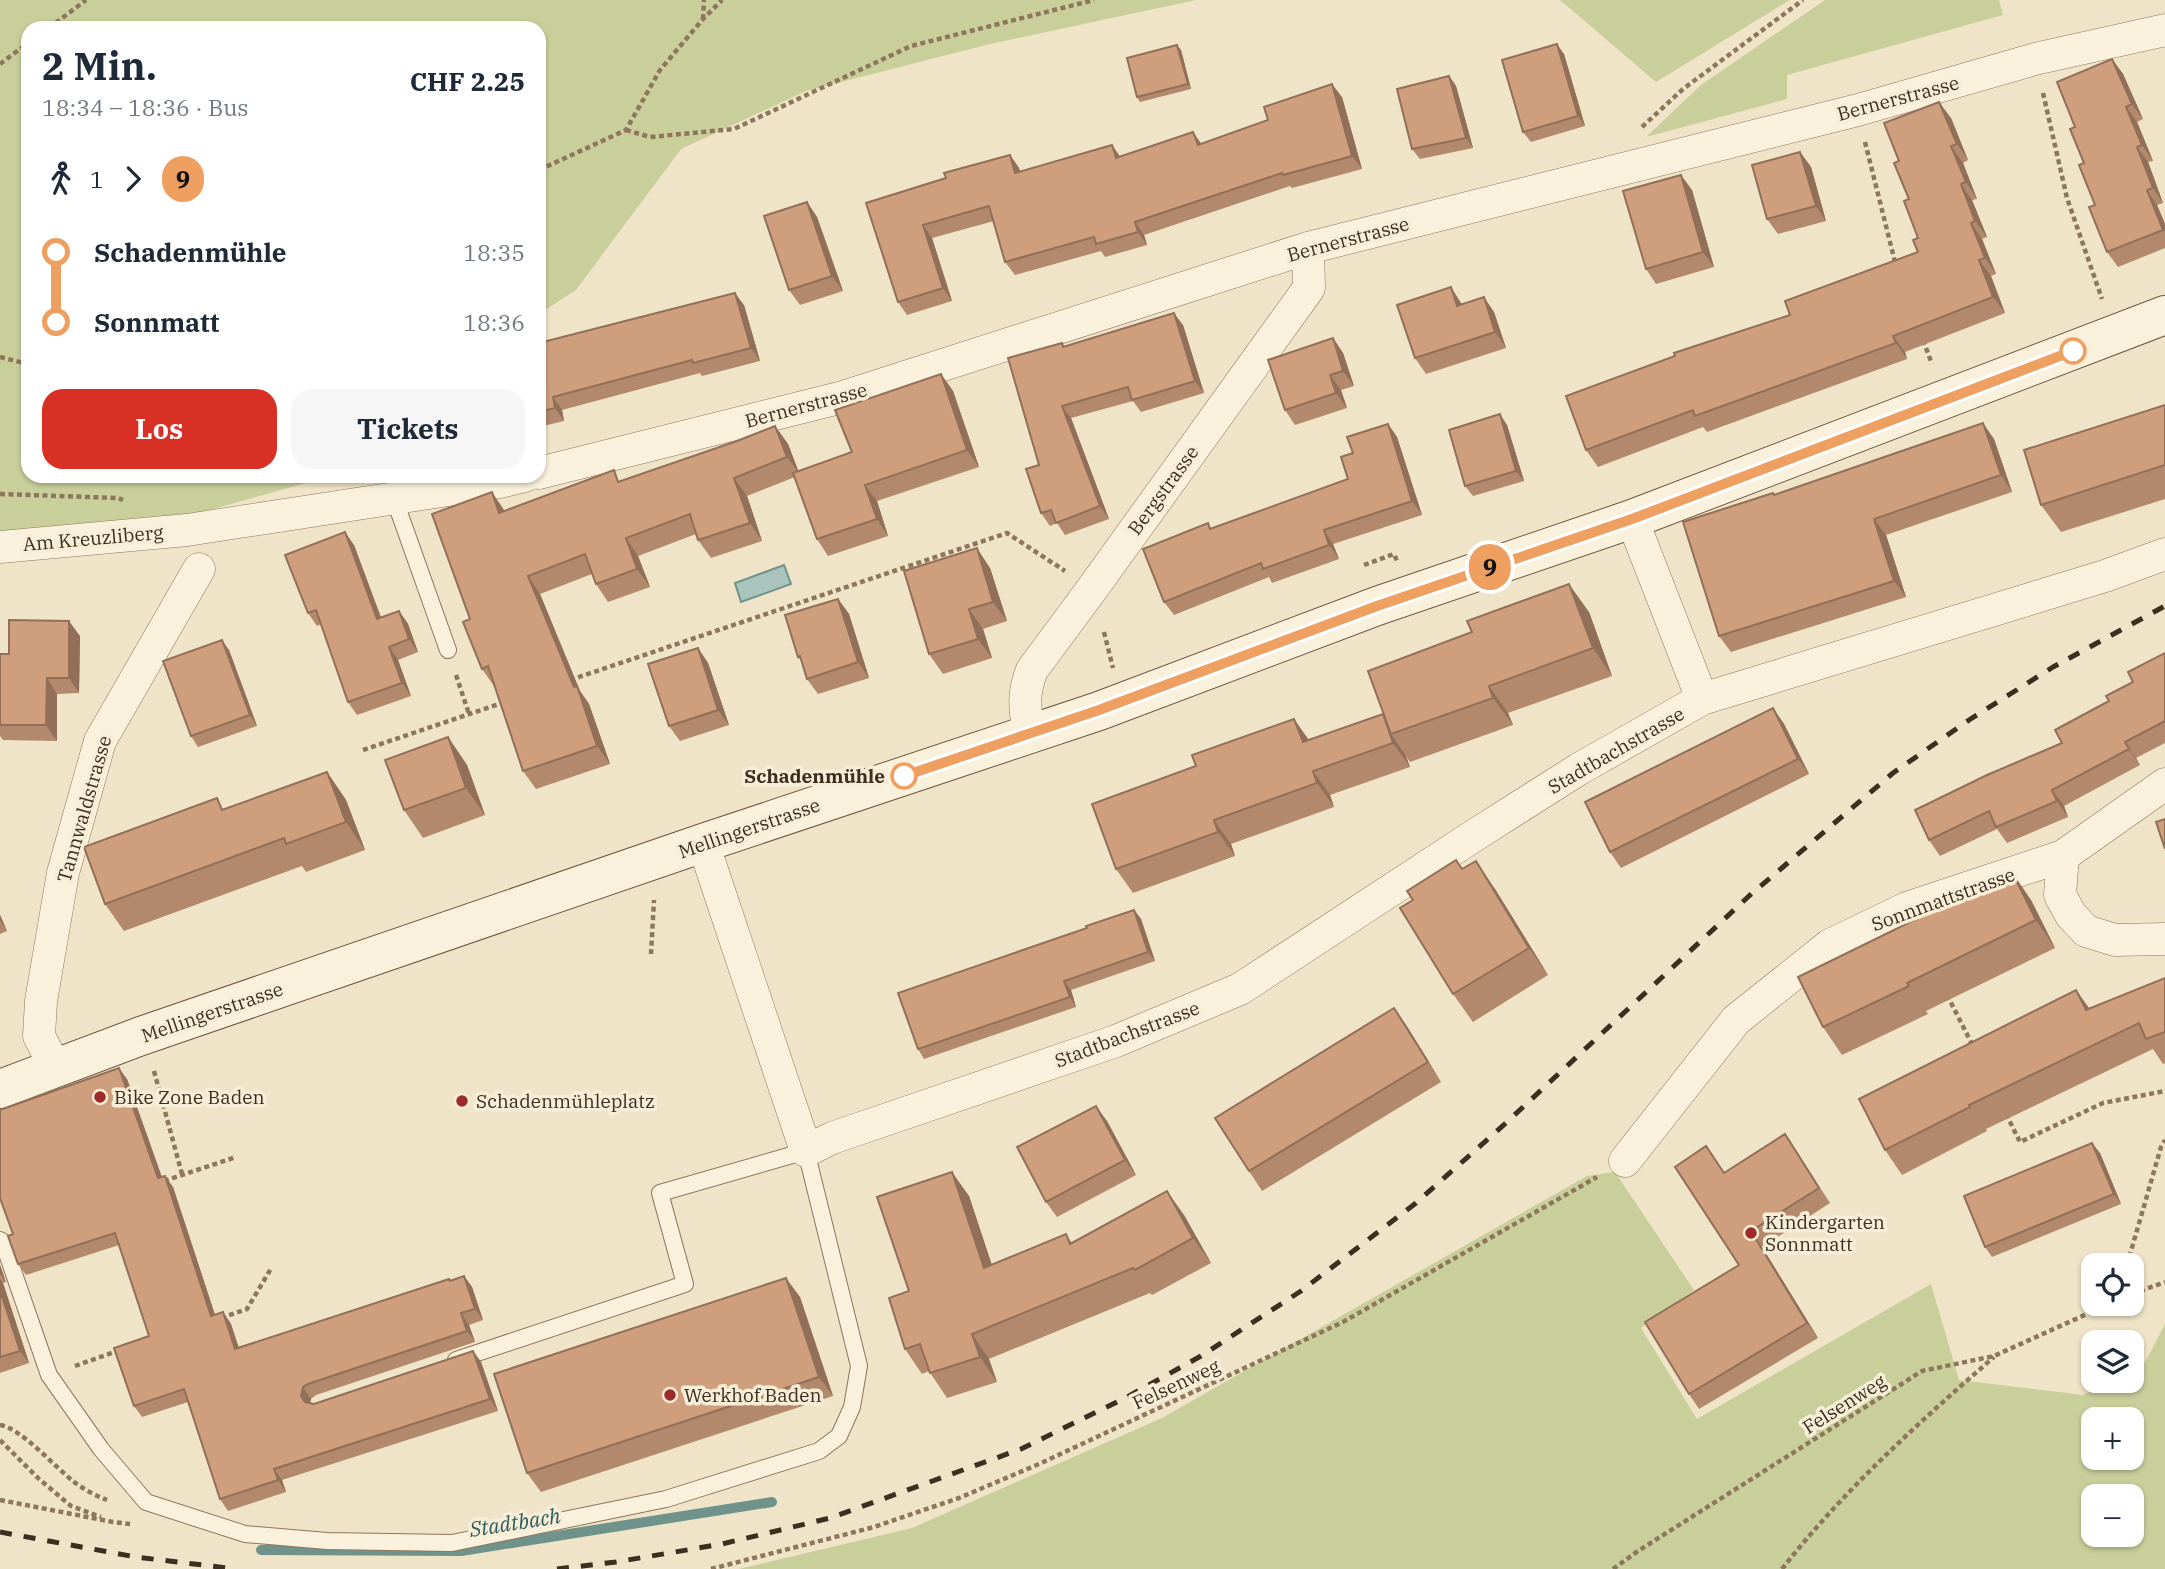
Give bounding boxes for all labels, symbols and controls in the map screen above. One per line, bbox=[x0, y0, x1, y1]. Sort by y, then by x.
text: 2 Min. bbox=[42, 41, 157, 90]
text: CHF 2.25 bbox=[410, 64, 525, 98]
street label: Bernerstrasse bbox=[1834, 70, 1962, 126]
text: 18:34 – 18:36 · Bus bbox=[42, 92, 249, 122]
icon: walk bbox=[42, 160, 80, 198]
icon: forward bbox=[114, 160, 152, 198]
text: 9 bbox=[176, 163, 190, 195]
text: 1 bbox=[90, 164, 104, 194]
street label: Bernerstrasse bbox=[1284, 211, 1412, 267]
text: Schadenmühle bbox=[94, 235, 287, 269]
text: 18:35 bbox=[463, 237, 525, 267]
text: Sonnmatt bbox=[94, 305, 219, 339]
text: 18:36 bbox=[463, 307, 525, 337]
unlabelled marker bbox=[2060, 338, 2086, 364]
street label: Bernerstrasse bbox=[742, 377, 870, 433]
button: Los bbox=[42, 389, 277, 469]
button: Tickets bbox=[291, 389, 525, 469]
street label: Bergstrasse bbox=[1122, 441, 1204, 539]
street label: Am Kreuzliberg bbox=[22, 520, 165, 556]
line badge: 9 bbox=[1467, 544, 1513, 590]
text: 9 bbox=[1483, 551, 1497, 583]
street label: Stadtbachstrasse bbox=[1544, 701, 1688, 799]
street label: Tannwaldstrasse bbox=[52, 733, 116, 885]
marker: Schadenmühle bbox=[891, 763, 917, 789]
place label: Schadenmühle bbox=[744, 764, 885, 788]
street label: Mellingerstrasse bbox=[675, 793, 823, 863]
street label: Sonnmattstrasse bbox=[1868, 862, 2018, 936]
street label: Mellingerstrasse bbox=[138, 977, 286, 1047]
street label: Stadtbachstrasse bbox=[1051, 995, 1203, 1073]
place label: Bike Zone Baden bbox=[114, 1085, 265, 1109]
marker: Bike Zone Baden bbox=[92, 1089, 108, 1105]
place label: Schadenmühleplatz bbox=[476, 1089, 655, 1113]
marker: Schadenmühleplatz bbox=[454, 1093, 470, 1109]
place label: Kindergarten Sonnmatt bbox=[1765, 1210, 1885, 1256]
marker: Kindergarten Sonnmatt bbox=[1743, 1225, 1759, 1241]
map controls bbox=[2081, 1253, 2144, 1547]
button: locate bbox=[2081, 1253, 2144, 1316]
button: layers bbox=[2081, 1330, 2144, 1393]
street label: Felsenweg bbox=[1129, 1353, 1224, 1415]
street label: Felsenweg bbox=[1798, 1369, 1891, 1439]
place label: Werkhof Baden bbox=[684, 1383, 822, 1407]
marker: Werkhof Baden bbox=[662, 1387, 678, 1403]
button: + bbox=[2081, 1407, 2144, 1470]
button: − bbox=[2081, 1484, 2144, 1547]
water label: Stadtbach bbox=[466, 1501, 563, 1543]

